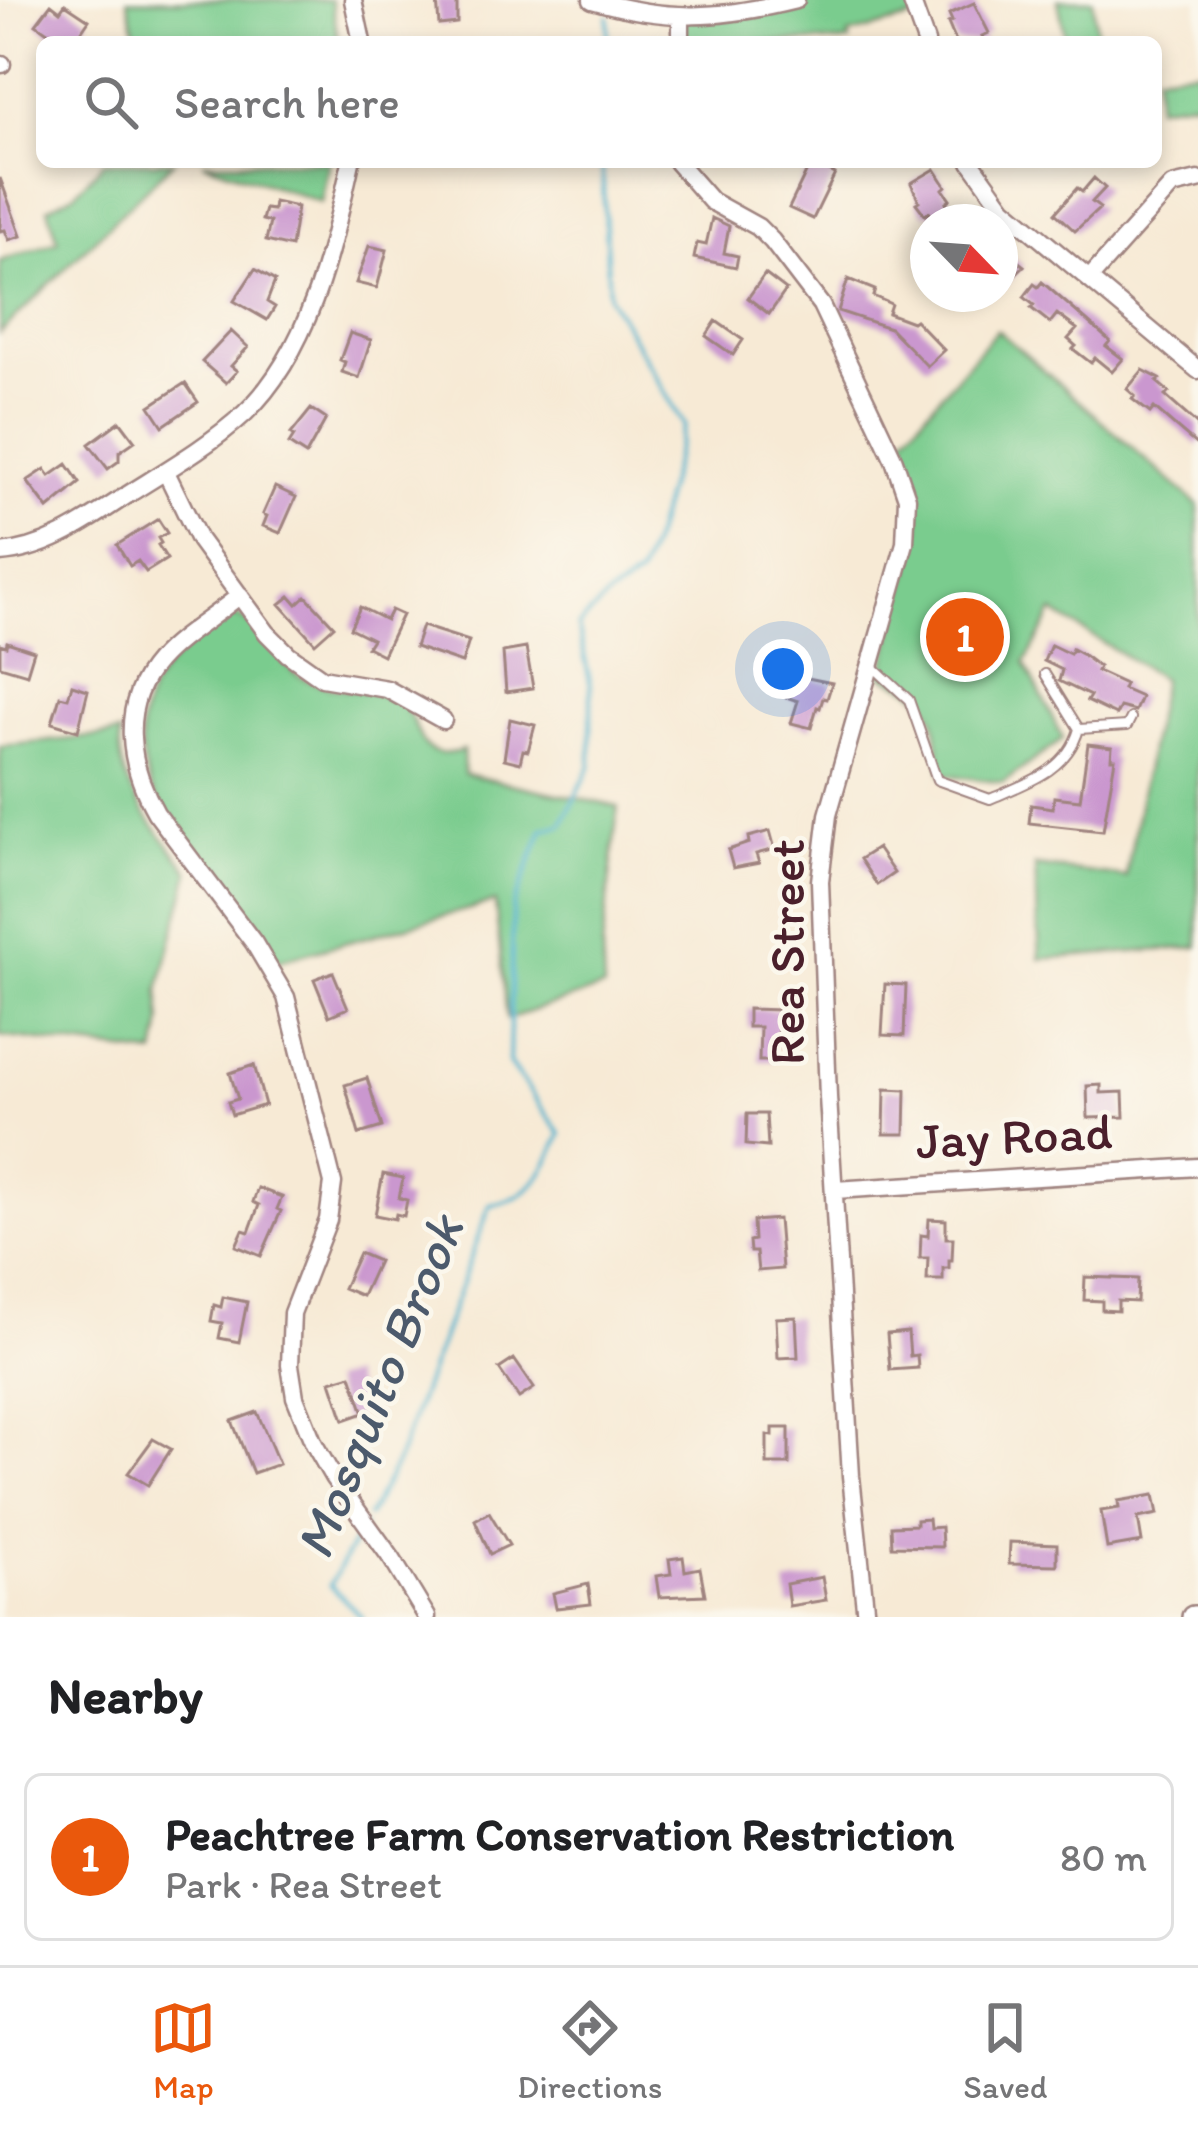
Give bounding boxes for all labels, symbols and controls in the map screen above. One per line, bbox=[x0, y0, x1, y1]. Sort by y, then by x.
search box bbox=[36, 36, 1162, 168]
icon: search bbox=[78, 69, 144, 135]
text: Search here bbox=[174, 75, 400, 129]
north arrow bbox=[910, 204, 1018, 312]
pin: 1 bbox=[926, 592, 1004, 682]
your location bbox=[753, 639, 813, 699]
street label: Rea Street bbox=[756, 839, 817, 1065]
street label: Jay Road bbox=[914, 1100, 1114, 1172]
water label: Mosquito Brook bbox=[281, 1203, 479, 1568]
text: Nearby bbox=[48, 1665, 203, 1726]
text: Peachtree Farm Conservation Restriction bbox=[165, 1807, 954, 1861]
text: 1 bbox=[81, 1834, 99, 1881]
text: 80 m bbox=[1060, 1834, 1147, 1881]
text: Park · Rea Street bbox=[165, 1861, 442, 1908]
tab: Map bbox=[150, 1995, 216, 2106]
tab: Directions bbox=[517, 1995, 662, 2106]
tab: Saved bbox=[963, 1995, 1048, 2106]

